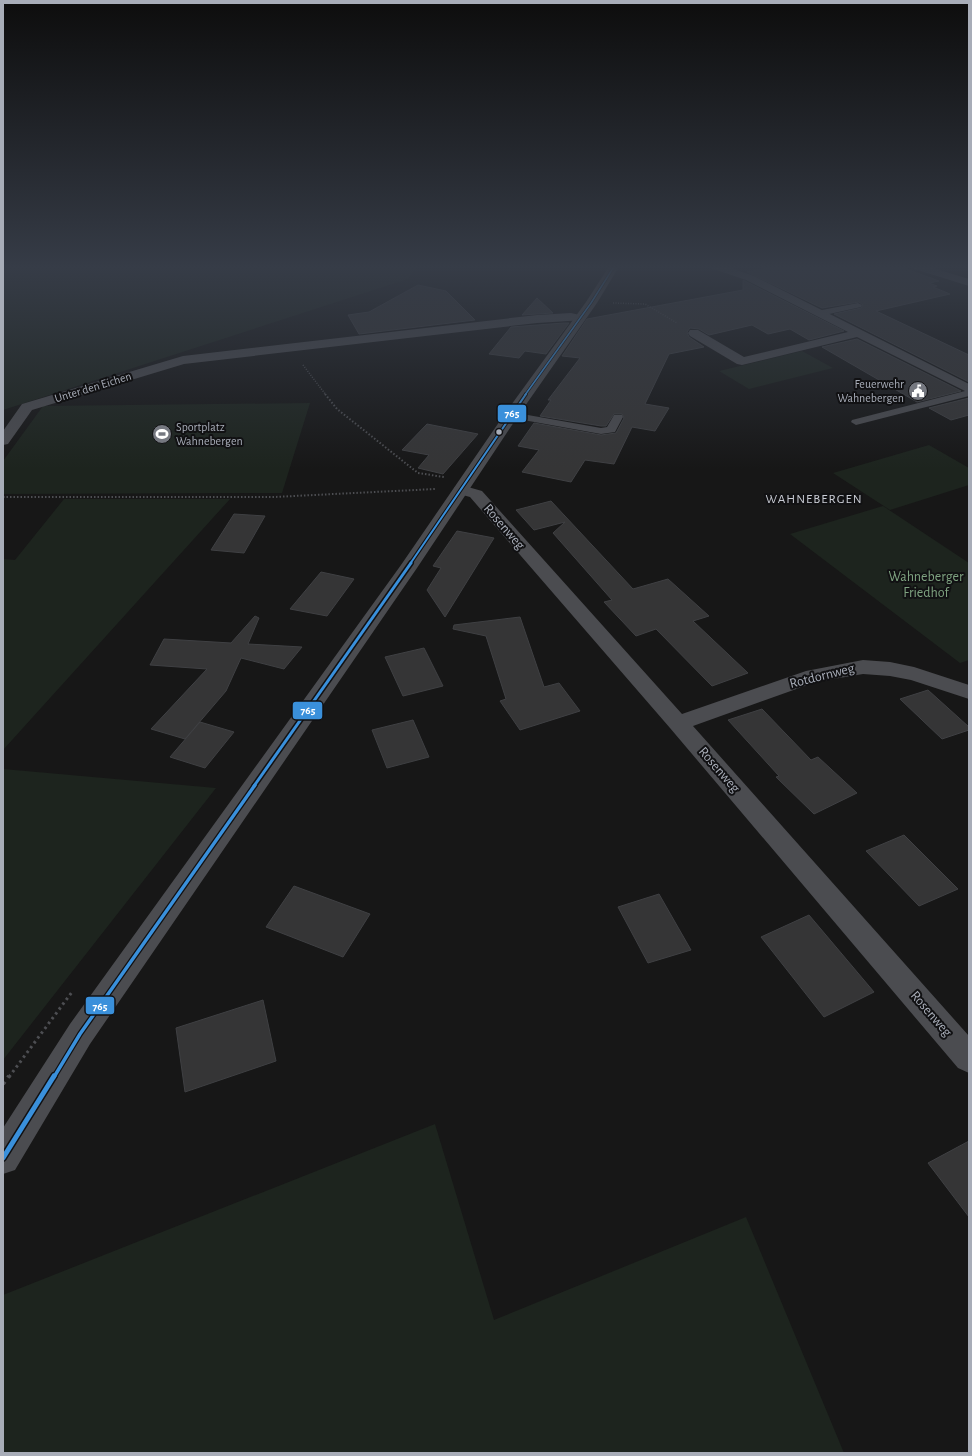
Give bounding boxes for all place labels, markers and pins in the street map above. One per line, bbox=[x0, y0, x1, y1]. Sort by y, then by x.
place label: Feuerwehr Wahnebergen bbox=[837, 378, 904, 404]
public building icon: Feuerwehr Wahnebergen bbox=[907, 380, 929, 402]
place label: Sportplatz Wahnebergen bbox=[176, 421, 243, 447]
sports icon: Sportplatz Wahnebergen bbox=[151, 423, 173, 445]
unlabelled marker bbox=[494, 427, 504, 437]

